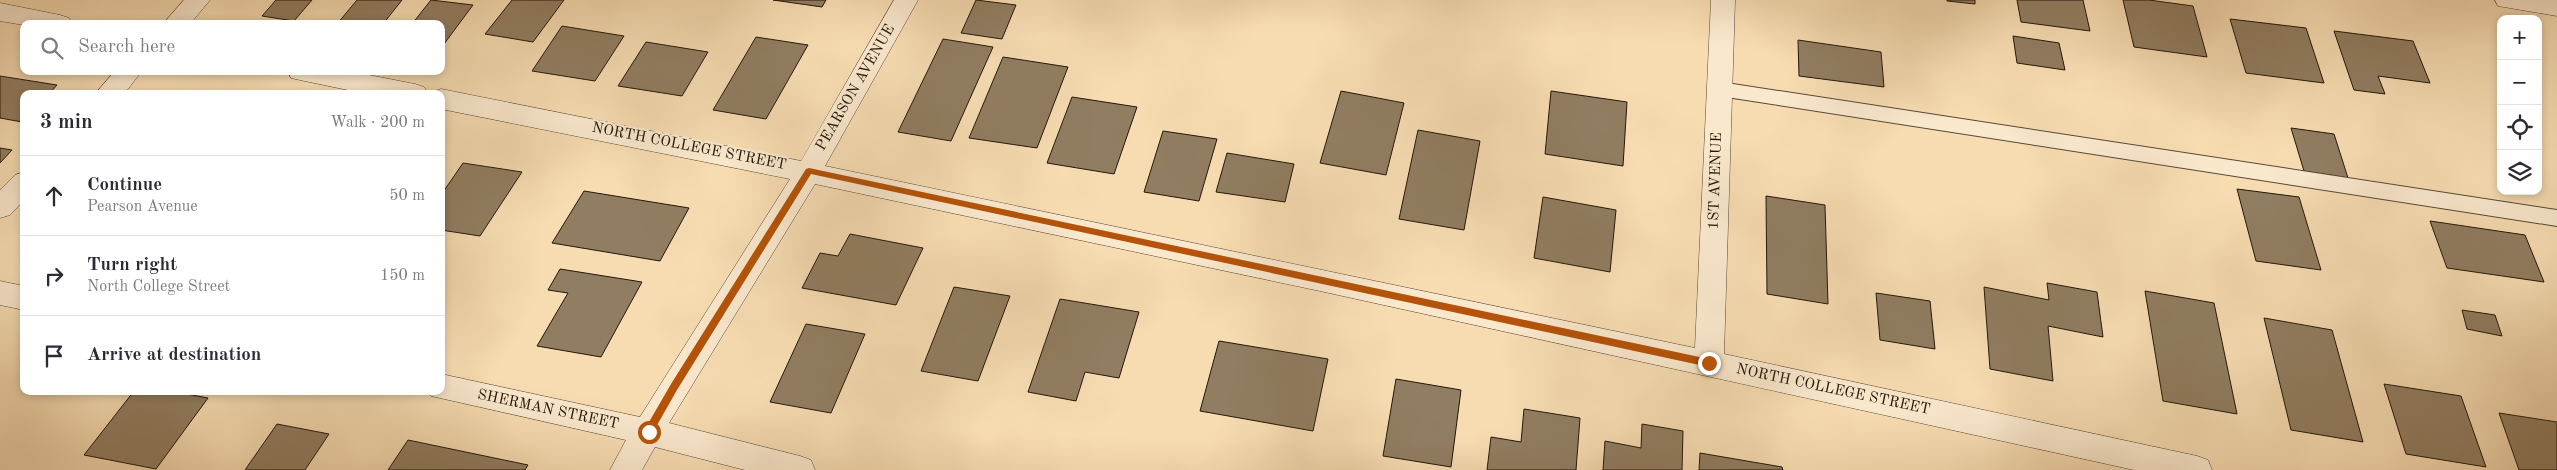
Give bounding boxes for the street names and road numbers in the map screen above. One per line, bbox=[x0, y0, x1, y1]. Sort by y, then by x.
street label: PEARSON AVENUE bbox=[814, 22, 898, 154]
street label: NORTH COLLEGE STREET bbox=[590, 121, 788, 173]
street label: 1ST AVENUE bbox=[1707, 132, 1725, 230]
street label: NORTH COLLEGE STREET bbox=[1735, 362, 1931, 418]
street label: SHERMAN STREET bbox=[476, 388, 620, 432]

